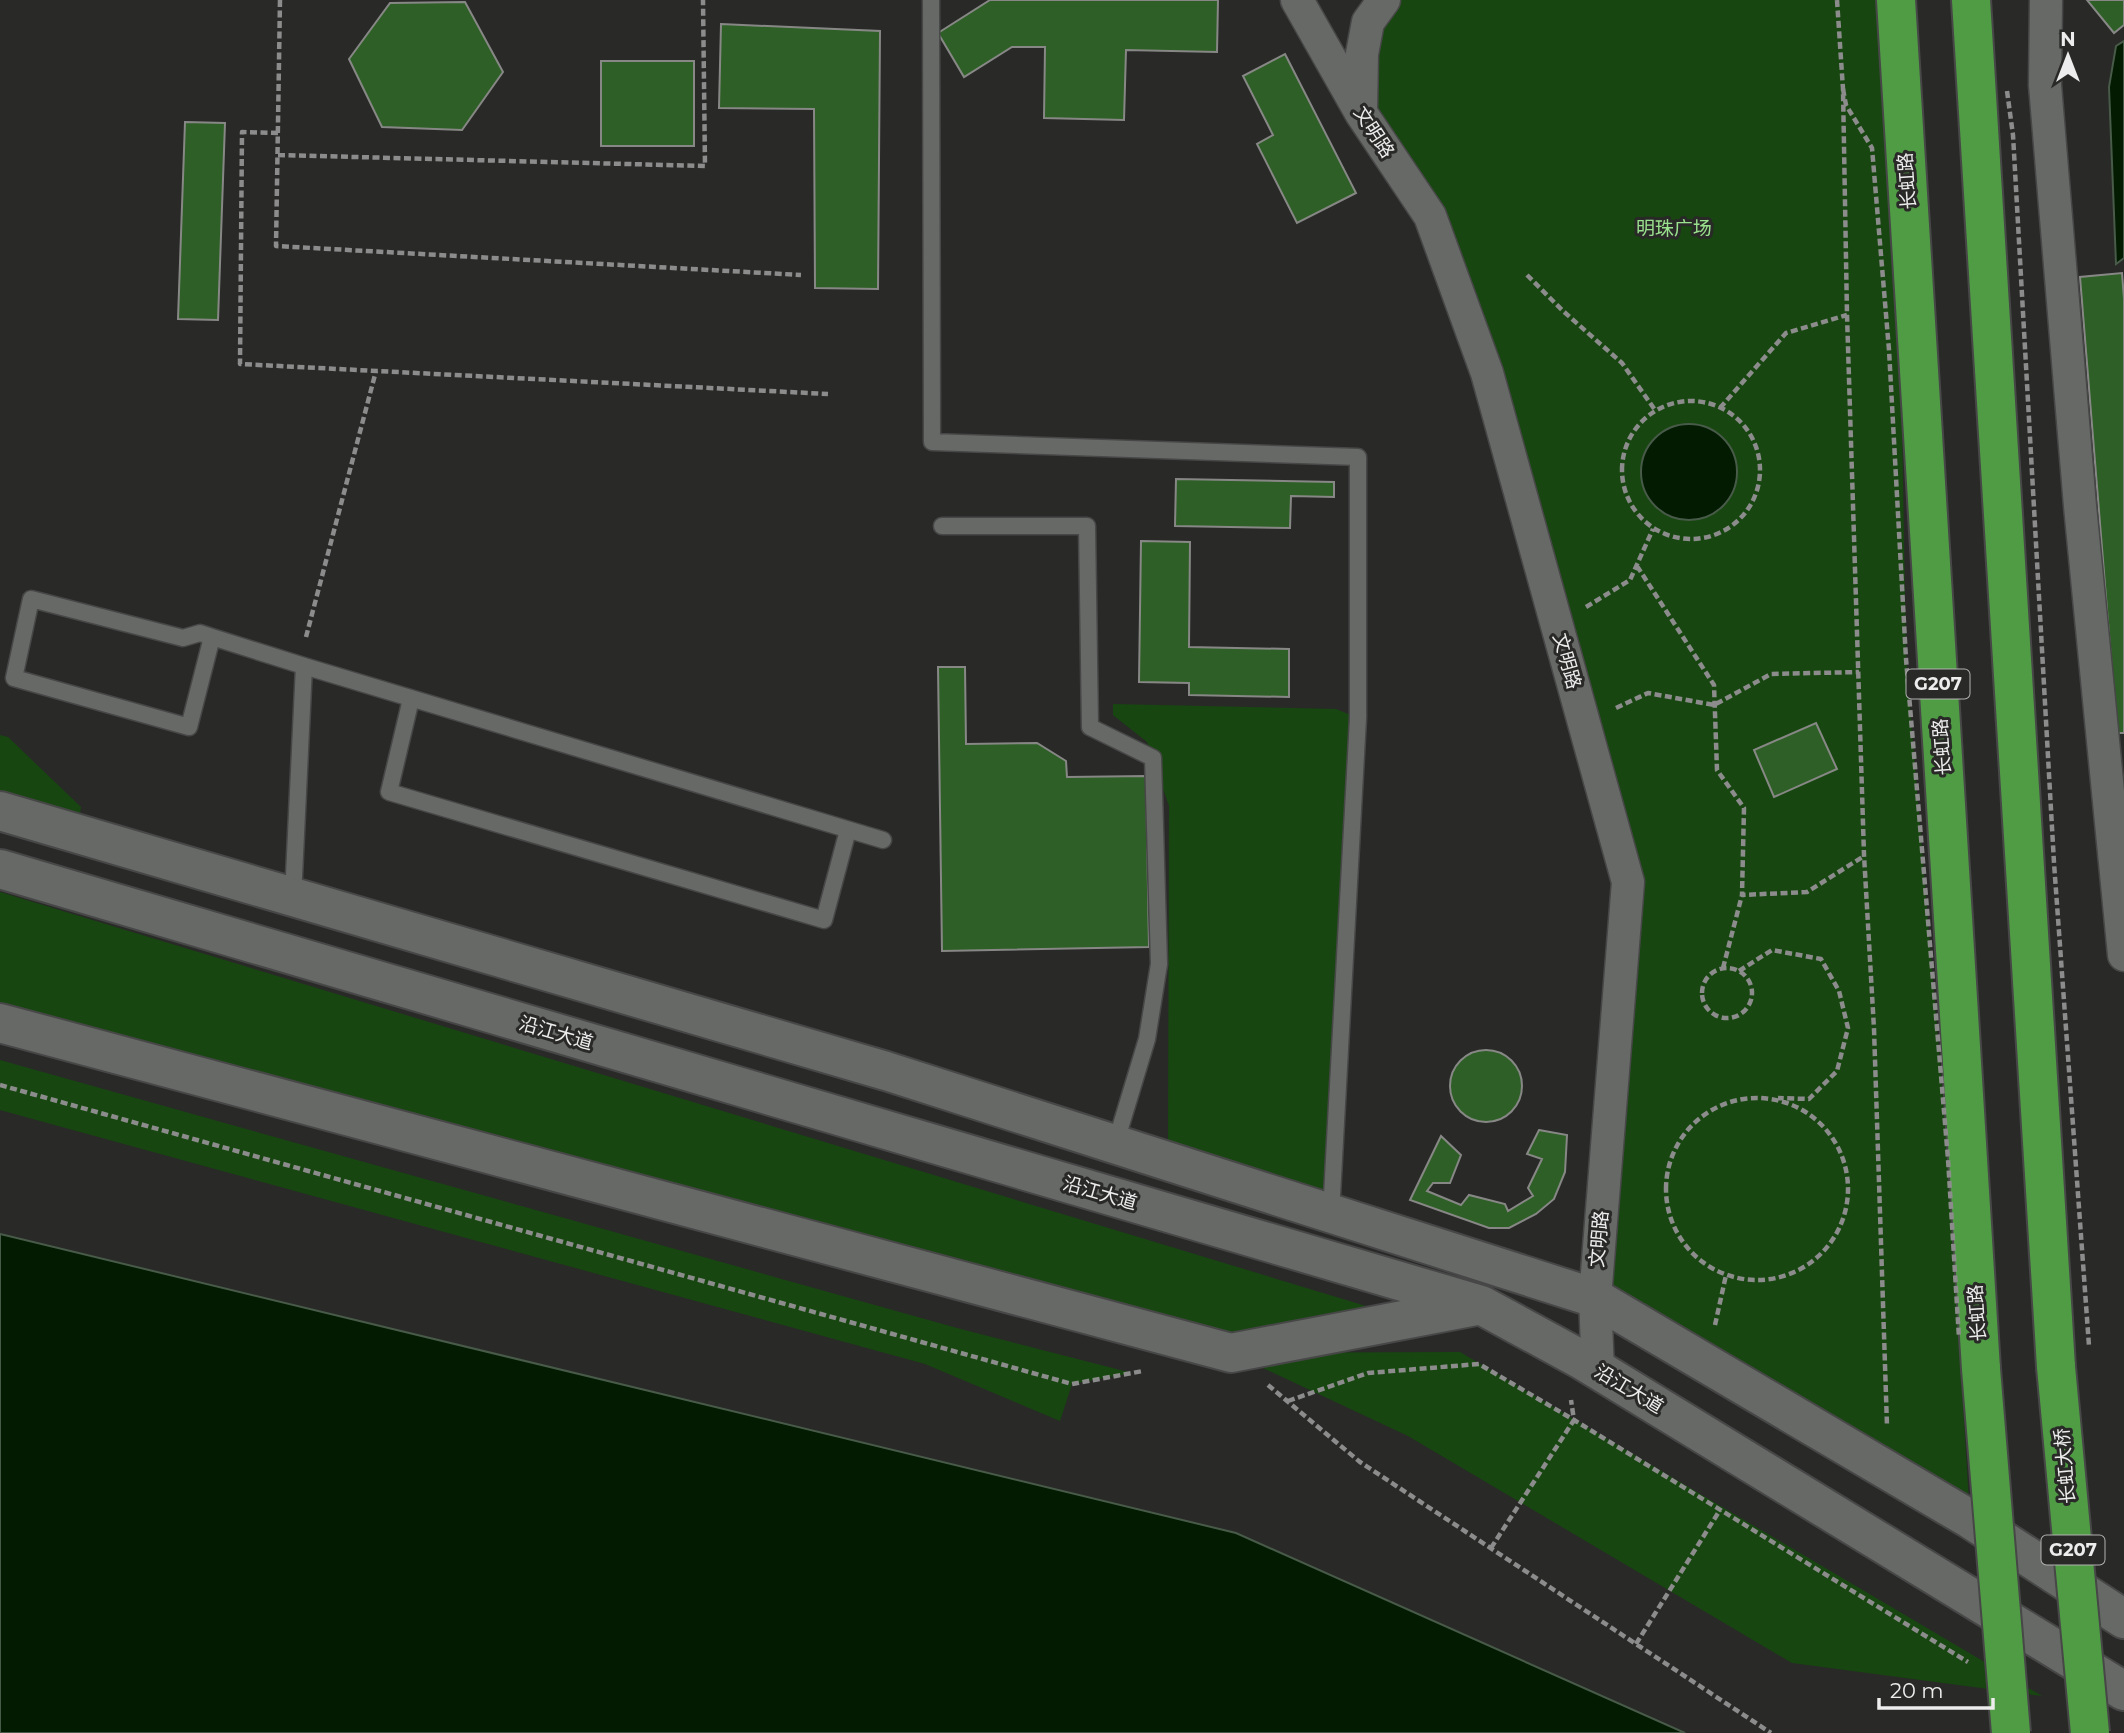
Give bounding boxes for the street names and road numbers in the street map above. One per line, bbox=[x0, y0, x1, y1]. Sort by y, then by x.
street label: 文明路 bbox=[1349, 102, 1399, 162]
street label: 长虹路 bbox=[1894, 152, 1920, 210]
street label: 文明路 bbox=[1548, 630, 1586, 692]
road number: G207 bbox=[1906, 670, 1969, 698]
street label: 长虹路 bbox=[1929, 718, 1955, 776]
street label: 沿江大道 bbox=[516, 1011, 596, 1055]
street label: 沿江大道 bbox=[1060, 1171, 1140, 1215]
street label: 文明路 bbox=[1585, 1210, 1613, 1268]
street label: 长虹路 bbox=[1964, 1284, 1990, 1342]
street label: 沿江大道 bbox=[1590, 1360, 1668, 1418]
street label: 长虹大桥 bbox=[2050, 1427, 2080, 1505]
road number: G207 bbox=[2042, 1535, 2104, 1564]

